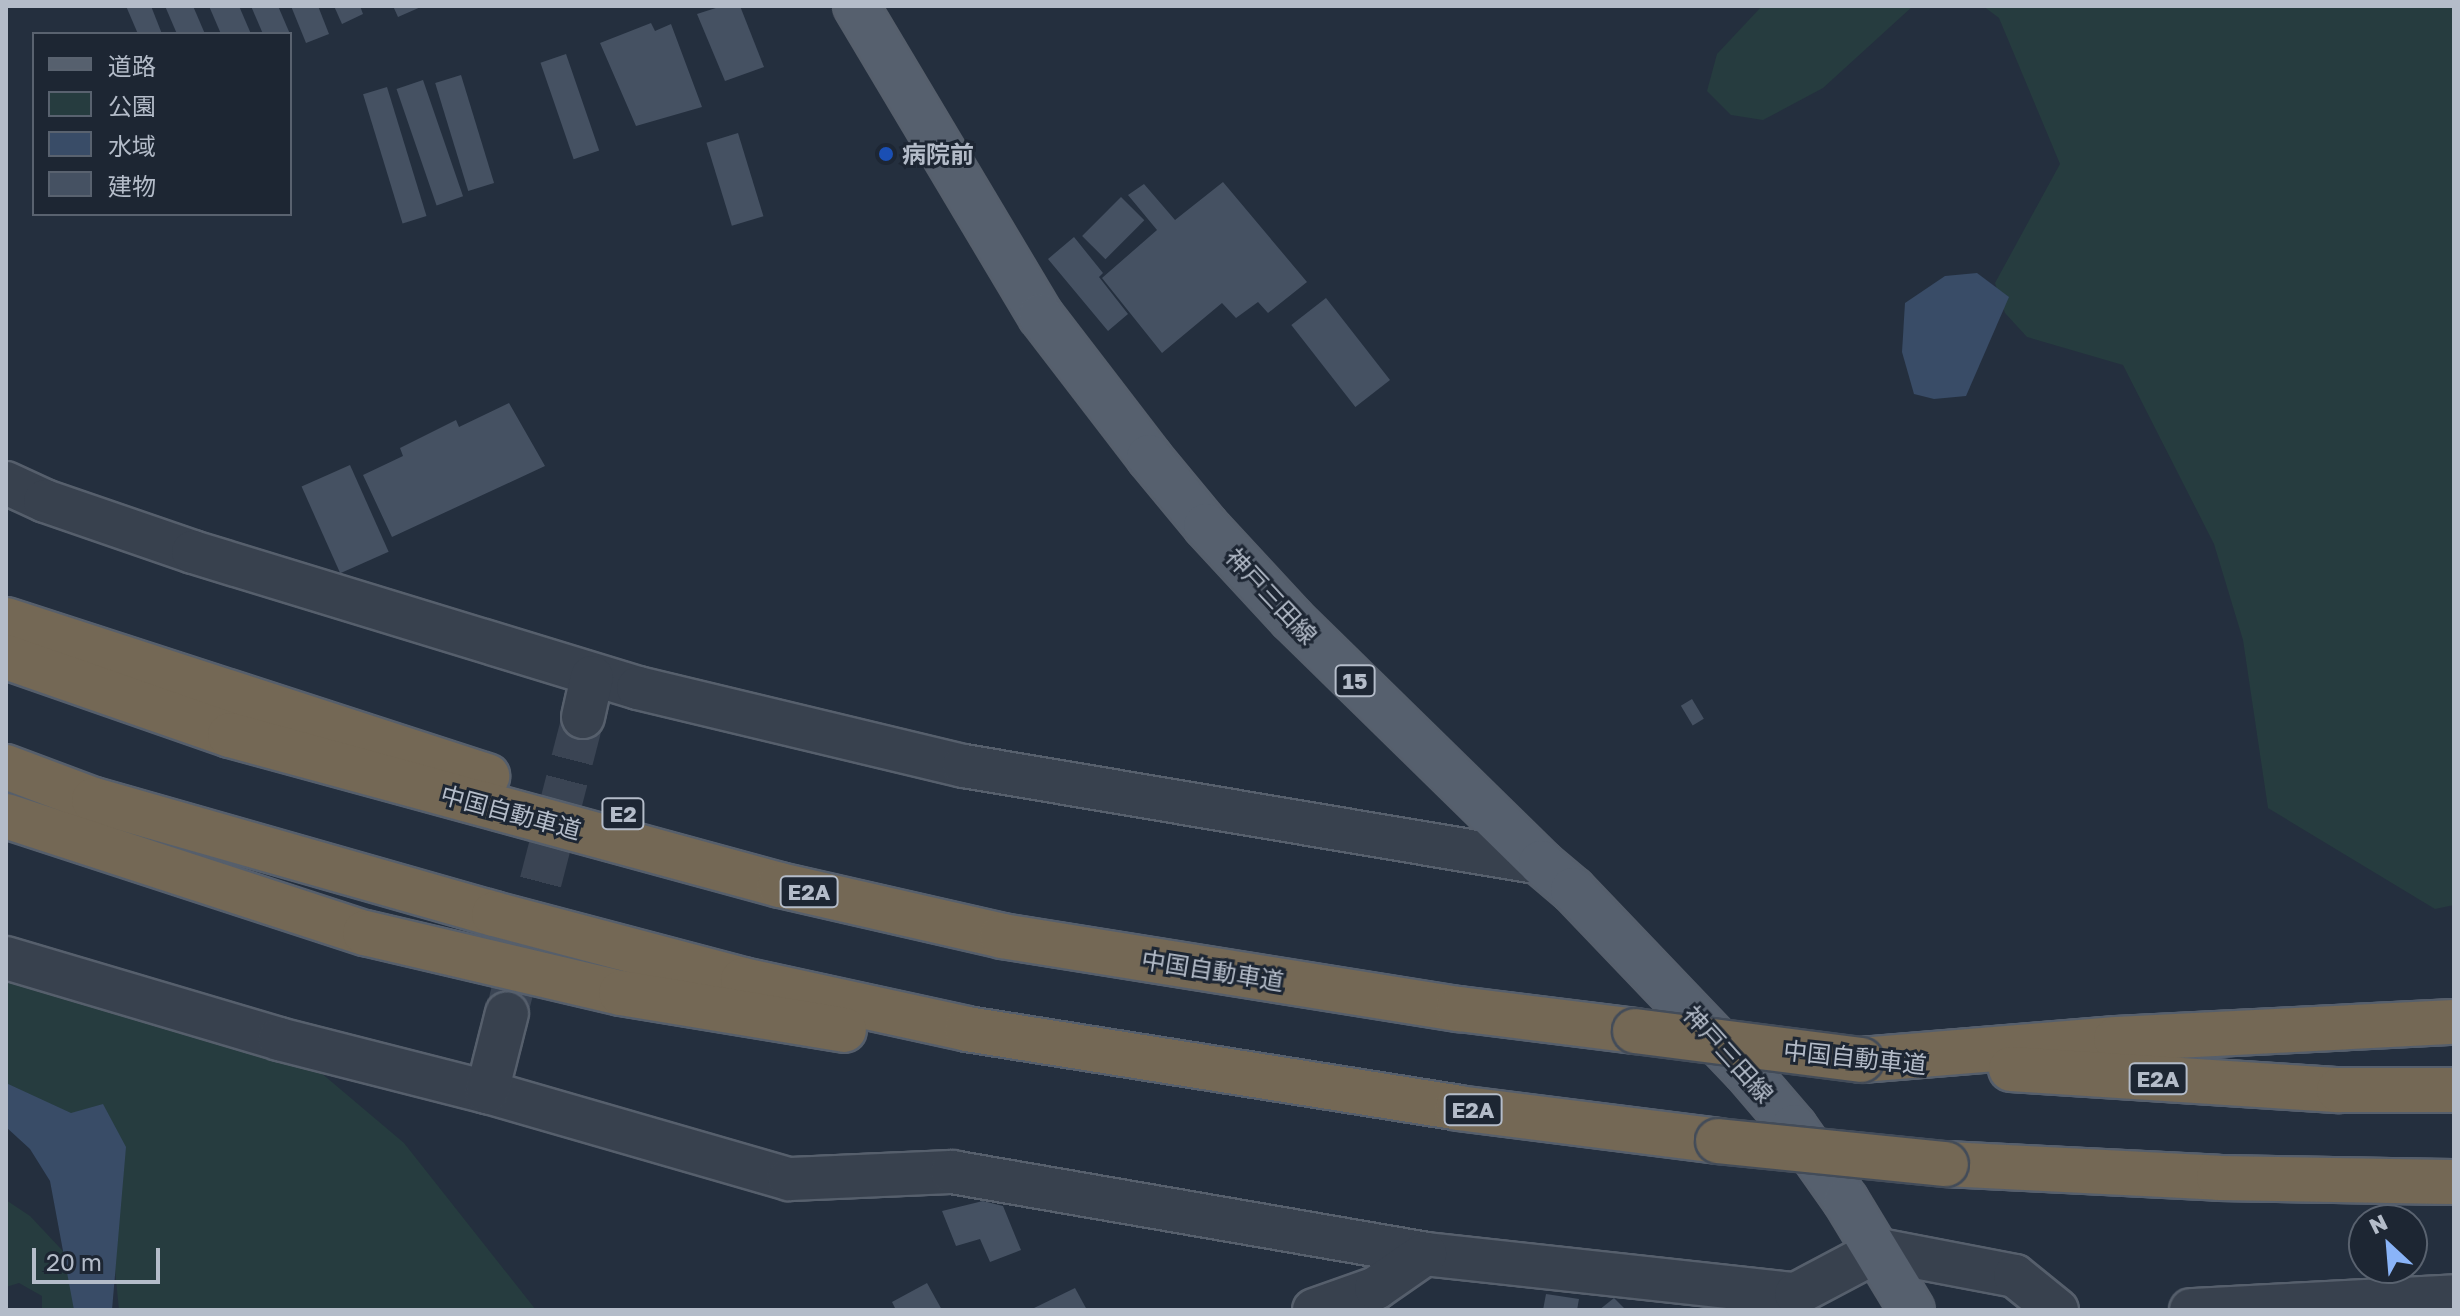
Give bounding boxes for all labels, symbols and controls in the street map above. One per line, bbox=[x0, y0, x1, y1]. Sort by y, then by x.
legend bbox=[32, 32, 292, 216]
text: 道路 bbox=[108, 51, 156, 80]
text: 公園 bbox=[108, 91, 156, 120]
text: 水域 bbox=[108, 131, 156, 160]
place label: 病院前 bbox=[902, 140, 974, 168]
marker: 病院前 bbox=[877, 145, 895, 163]
text: 建物 bbox=[108, 171, 156, 200]
street label: 神戸三田線 bbox=[1221, 542, 1323, 650]
road number: 15 bbox=[1333, 663, 1377, 699]
street label: 中国自動車道 bbox=[438, 779, 584, 845]
road number: E2 bbox=[601, 796, 645, 832]
road number: E2A bbox=[779, 874, 839, 910]
street label: 中国自動車道 bbox=[1140, 945, 1286, 995]
street label: 神戸三田線 bbox=[1678, 1000, 1780, 1108]
street label: 中国自動車道 bbox=[1782, 1035, 1928, 1079]
road number: E2A bbox=[2128, 1061, 2188, 1097]
road number: E2A bbox=[1443, 1092, 1503, 1128]
north arrow bbox=[2348, 1204, 2428, 1284]
text: N bbox=[2365, 1208, 2392, 1240]
scale bar bbox=[36, 1232, 164, 1282]
text: 20 m bbox=[46, 1247, 102, 1276]

